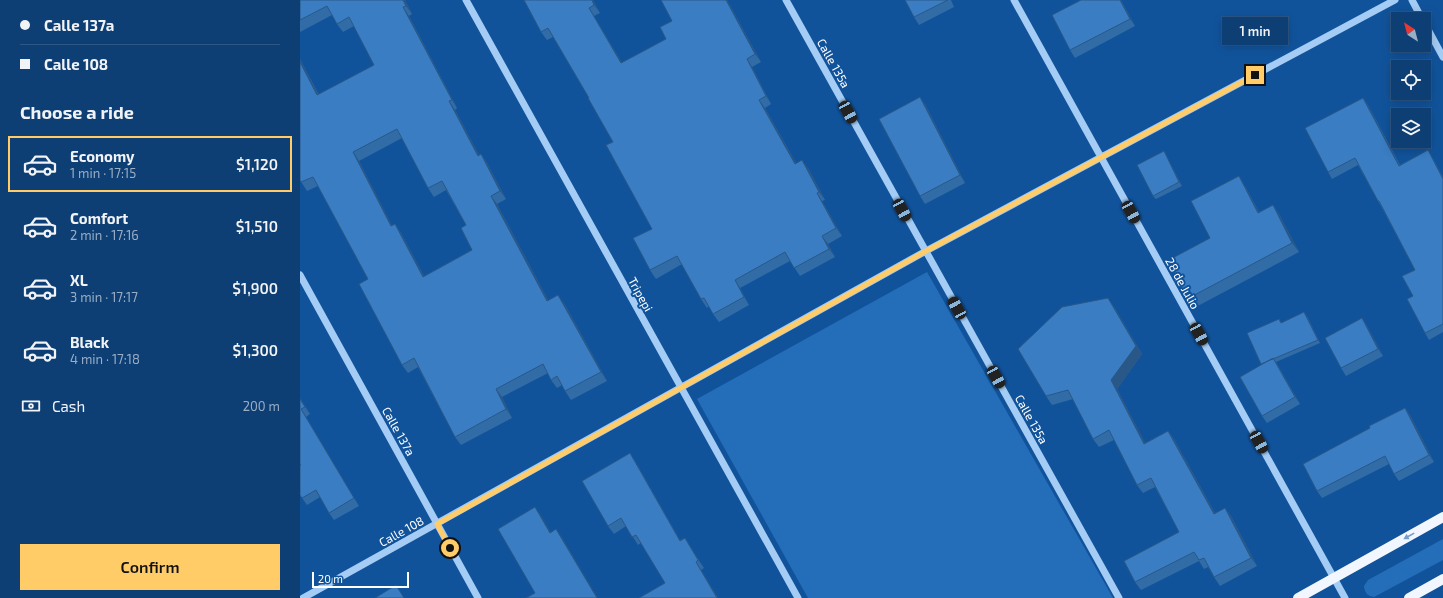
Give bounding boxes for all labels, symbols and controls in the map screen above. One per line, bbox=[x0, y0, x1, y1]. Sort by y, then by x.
north arrow bbox=[1391, 12, 1431, 52]
map controls bbox=[1391, 12, 1431, 148]
text: Calle 137a bbox=[44, 16, 114, 34]
callout: 1 min bbox=[1222, 17, 1288, 45]
text: 1 min bbox=[1240, 23, 1270, 39]
street label: Calle 135a bbox=[815, 36, 853, 90]
text: Calle 108 bbox=[44, 55, 108, 73]
button: locate bbox=[1391, 60, 1431, 100]
route end bbox=[1246, 66, 1264, 84]
car bbox=[837, 99, 859, 125]
text: Choose a ride bbox=[20, 101, 134, 123]
button: layers bbox=[1391, 108, 1431, 148]
icon: car bbox=[22, 146, 58, 182]
text: Economy bbox=[70, 147, 135, 165]
text: $1,120 bbox=[236, 155, 278, 173]
text: 1 min · 17:15 bbox=[70, 165, 136, 181]
car bbox=[891, 197, 913, 223]
car bbox=[1120, 199, 1142, 225]
icon: car bbox=[22, 208, 58, 244]
text: Comfort bbox=[70, 209, 128, 227]
text: $1,510 bbox=[236, 217, 278, 235]
text: 2 min · 17:16 bbox=[70, 227, 139, 243]
street label: 28 de Julio bbox=[1163, 255, 1203, 311]
icon: car bbox=[22, 270, 58, 306]
text: XL bbox=[70, 271, 88, 289]
street label: Tripepi bbox=[626, 274, 656, 314]
text: $1,900 bbox=[232, 279, 278, 297]
text: 3 min · 17:17 bbox=[70, 289, 138, 305]
car bbox=[946, 295, 968, 321]
car bbox=[1188, 321, 1210, 347]
icon: car bbox=[22, 332, 58, 368]
text: Black bbox=[70, 333, 109, 351]
text: $1,300 bbox=[233, 341, 278, 359]
text: 4 min · 17:18 bbox=[70, 351, 140, 367]
car bbox=[985, 364, 1007, 390]
street label: Calle 135a bbox=[1013, 392, 1051, 446]
icon: cash bbox=[20, 395, 42, 417]
text: Cash bbox=[52, 397, 85, 415]
text: 200 m bbox=[243, 398, 280, 414]
street label: Calle 137a bbox=[380, 404, 418, 458]
car bbox=[1248, 429, 1270, 455]
street label: Calle 108 bbox=[376, 513, 426, 549]
one-way arrow bbox=[1403, 533, 1415, 540]
route start bbox=[441, 539, 459, 557]
button: Confirm bbox=[20, 544, 280, 590]
scale bar bbox=[312, 570, 409, 589]
text: 20 m bbox=[318, 572, 343, 585]

